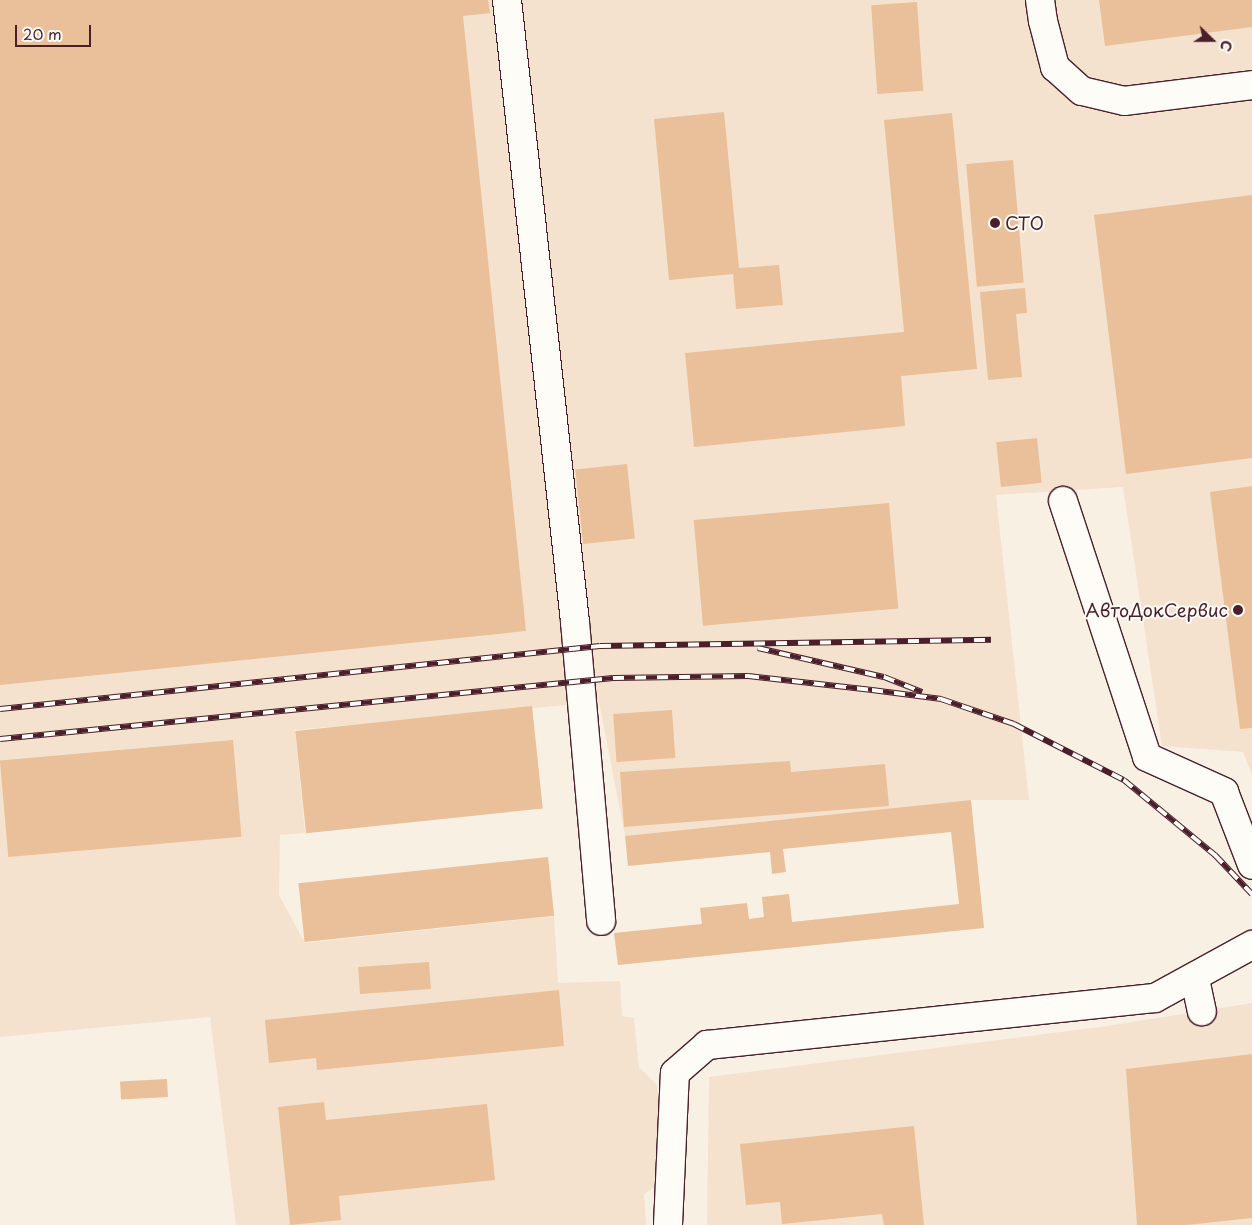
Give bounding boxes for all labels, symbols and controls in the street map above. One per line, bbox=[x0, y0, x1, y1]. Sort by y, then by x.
scale bar bbox=[18, 15, 94, 47]
north arrow bbox=[1187, 15, 1237, 65]
text: 20 m bbox=[23, 22, 62, 45]
text: С bbox=[1215, 37, 1238, 55]
place label: СТО bbox=[1005, 212, 1044, 234]
marker: СТО bbox=[989, 217, 1001, 229]
place label: АвтоДокСервис bbox=[1086, 599, 1228, 621]
marker: АвтоДокСервис bbox=[1232, 604, 1244, 616]

